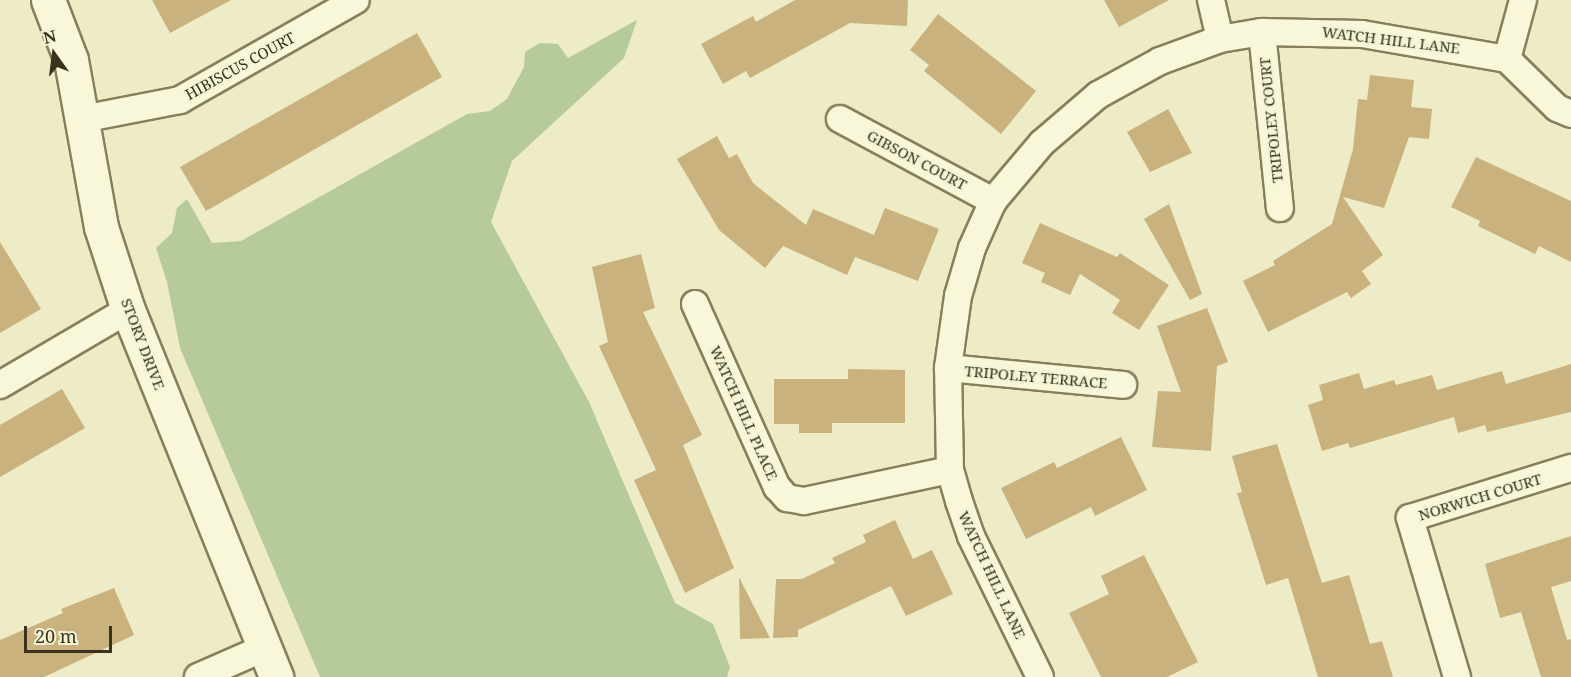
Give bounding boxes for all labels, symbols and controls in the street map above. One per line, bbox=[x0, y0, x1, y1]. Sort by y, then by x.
street label: WATCH HILL LANE bbox=[1321, 23, 1461, 57]
north arrow bbox=[24, 24, 84, 84]
text: N bbox=[41, 24, 58, 49]
street label: HIBISCUS COURT bbox=[182, 28, 298, 104]
street label: TRIPOLEY COURT bbox=[1255, 56, 1287, 184]
street label: GIBSON COURT bbox=[864, 126, 970, 194]
street label: STORY DRIVE bbox=[117, 296, 169, 392]
street label: WATCH HILL PLACE bbox=[706, 343, 782, 483]
street label: TRIPOLEY TERRACE bbox=[964, 362, 1108, 392]
street label: NORWICH COURT bbox=[1416, 470, 1544, 524]
street label: WATCH HILL LANE bbox=[954, 508, 1030, 642]
scale bar bbox=[27, 614, 116, 652]
text: 20 m bbox=[35, 624, 77, 648]

